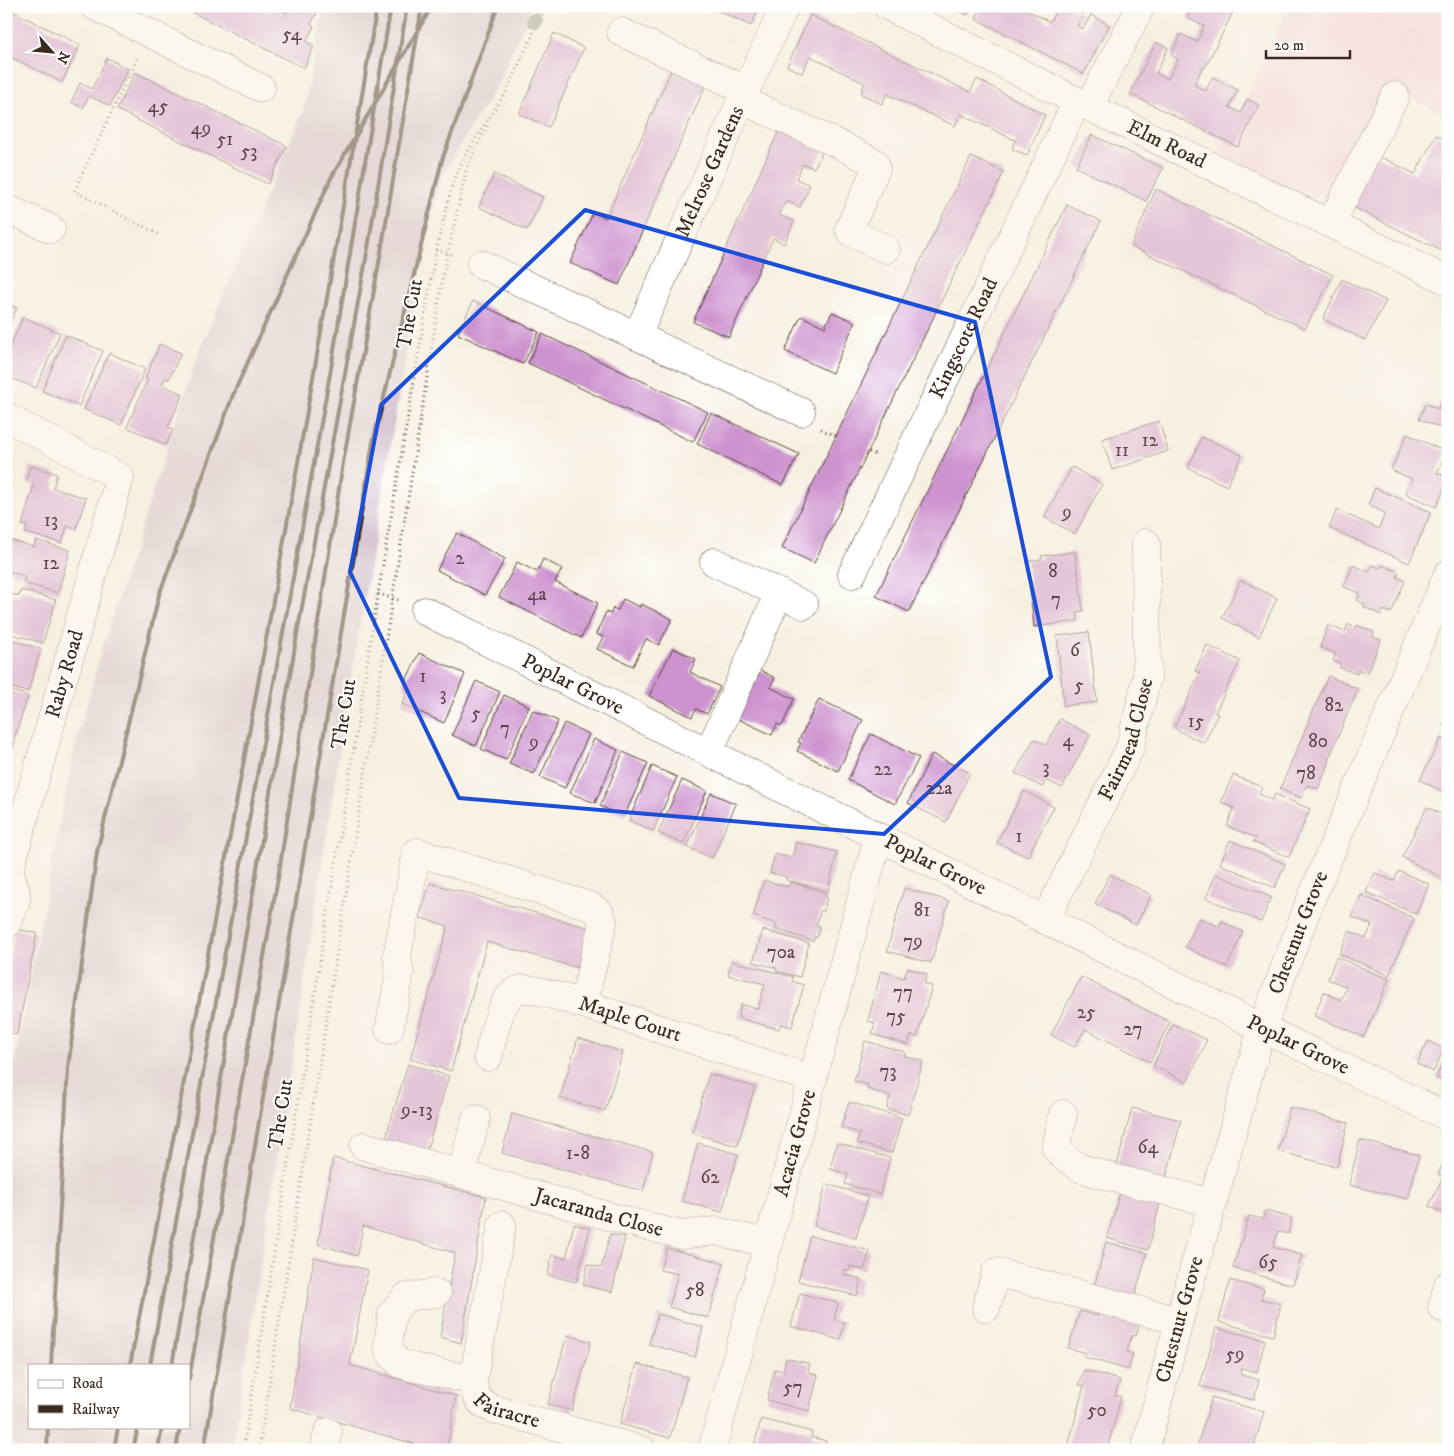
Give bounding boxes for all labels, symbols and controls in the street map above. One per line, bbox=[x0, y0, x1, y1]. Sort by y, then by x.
house number: 54 bbox=[282, 23, 303, 46]
north arrow bbox=[28, 28, 78, 78]
scale bar bbox=[1266, 28, 1350, 60]
text: 20 m bbox=[1274, 36, 1304, 55]
text: N bbox=[52, 48, 73, 67]
house number: 45 bbox=[148, 95, 169, 118]
street label: Melrose Gardens bbox=[670, 102, 750, 241]
street label: Elm Road bbox=[1123, 114, 1211, 175]
house number: 49 bbox=[191, 117, 211, 140]
house number: 51 bbox=[217, 128, 233, 151]
house number: 53 bbox=[241, 140, 257, 163]
street label: Kingscote Road bbox=[924, 273, 1004, 403]
street label: The Cut bbox=[391, 277, 429, 351]
house number: 12 bbox=[1142, 429, 1159, 452]
house number: 11 bbox=[1115, 439, 1129, 462]
house number: 9 bbox=[1061, 501, 1072, 524]
house number: 13 bbox=[44, 509, 58, 532]
house number: 2 bbox=[455, 547, 465, 570]
house number: 12 bbox=[43, 552, 60, 575]
house number: 8 bbox=[1048, 560, 1058, 583]
house number: 4a bbox=[527, 583, 547, 606]
house number: 7 bbox=[1051, 588, 1061, 611]
street label: Raby Road bbox=[40, 626, 90, 721]
house number: 6 bbox=[1070, 639, 1081, 662]
street label: Poplar Grove bbox=[517, 648, 628, 721]
house number: 1 bbox=[420, 665, 427, 688]
house number: 5 bbox=[1074, 674, 1084, 697]
street label: Fairmead Close bbox=[1093, 675, 1159, 805]
street label: The Cut bbox=[326, 677, 362, 751]
house number: 3 bbox=[439, 683, 447, 706]
house number: 82 bbox=[1325, 694, 1344, 717]
house number: 5 bbox=[471, 702, 481, 725]
house number: 15 bbox=[1188, 710, 1205, 733]
house number: 7 bbox=[500, 717, 510, 740]
house number: 4 bbox=[1063, 729, 1075, 752]
house number: 80 bbox=[1308, 730, 1328, 753]
house number: 9 bbox=[528, 731, 539, 754]
house number: 3 bbox=[1042, 756, 1050, 779]
house number: 22 bbox=[874, 758, 893, 781]
house number: 78 bbox=[1296, 762, 1316, 785]
house number: 22a bbox=[926, 777, 952, 800]
house number: 1 bbox=[1016, 825, 1023, 848]
street label: Poplar Grove bbox=[880, 829, 991, 902]
street label: Chestnut Grove bbox=[1263, 867, 1334, 998]
house number: 81 bbox=[914, 899, 930, 922]
house number: 79 bbox=[903, 930, 923, 953]
house number: 70a bbox=[767, 941, 795, 964]
house number: 77 bbox=[893, 981, 913, 1004]
street label: Maple Court bbox=[575, 990, 685, 1048]
house number: 25 bbox=[1077, 1001, 1096, 1024]
house number: 75 bbox=[886, 1005, 906, 1028]
street label: Poplar Grove bbox=[1242, 1009, 1354, 1081]
house number: 27 bbox=[1124, 1018, 1142, 1041]
house number: 73 bbox=[879, 1060, 897, 1083]
street label: The Cut bbox=[263, 1077, 299, 1151]
street label: Acacia Grove bbox=[768, 1086, 822, 1200]
house number: 9-13 bbox=[400, 1099, 433, 1122]
house number: 64 bbox=[1138, 1136, 1159, 1159]
house number: 1-8 bbox=[566, 1142, 590, 1165]
house number: 62 bbox=[700, 1166, 720, 1189]
street label: Jacaranda Close bbox=[529, 1182, 666, 1243]
house number: 65 bbox=[1258, 1251, 1278, 1274]
street label: Chestnut Grove bbox=[1150, 1253, 1210, 1386]
house number: 58 bbox=[686, 1279, 704, 1302]
house number: 59 bbox=[1226, 1343, 1244, 1366]
legend bbox=[28, 1364, 190, 1428]
text: Road bbox=[72, 1374, 104, 1393]
house number: 57 bbox=[783, 1376, 803, 1399]
street label: Fairacre bbox=[467, 1388, 543, 1434]
house number: 50 bbox=[1087, 1399, 1107, 1422]
text: Railway bbox=[72, 1400, 120, 1419]

